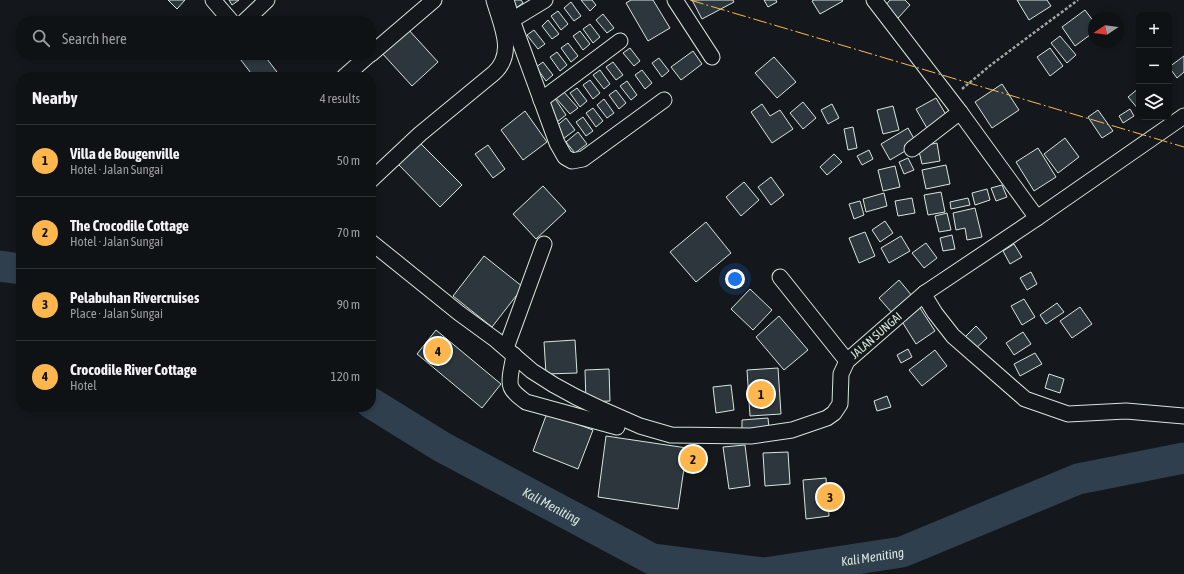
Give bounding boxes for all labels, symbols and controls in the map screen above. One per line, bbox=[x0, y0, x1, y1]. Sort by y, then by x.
north arrow bbox=[1088, 12, 1124, 48]
map controls bbox=[1136, 12, 1172, 120]
button: + bbox=[1136, 12, 1172, 48]
search box bbox=[16, 16, 376, 60]
icon: search bbox=[30, 27, 52, 49]
text: Search here bbox=[62, 30, 127, 47]
button: − bbox=[1136, 48, 1172, 84]
button: layers bbox=[1136, 84, 1172, 120]
text: Nearby bbox=[32, 88, 78, 108]
text: 4 results bbox=[320, 91, 360, 106]
text: Villa de Bougenville bbox=[70, 145, 180, 162]
text: 1 bbox=[42, 153, 48, 168]
text: 50 m bbox=[337, 153, 360, 168]
text: Hotel · Jalan Sungai bbox=[70, 162, 163, 177]
text: The Crocodile Cottage bbox=[70, 217, 189, 234]
text: 2 bbox=[42, 225, 48, 240]
text: 70 m bbox=[337, 225, 360, 240]
text: Hotel · Jalan Sungai bbox=[70, 234, 163, 249]
your location bbox=[725, 269, 745, 289]
text: Pelabuhan Rivercruises bbox=[70, 289, 199, 306]
text: 3 bbox=[42, 297, 48, 312]
text: 90 m bbox=[337, 297, 360, 312]
text: Place · Jalan Sungai bbox=[70, 306, 163, 321]
street label: JALAN SUNGAI bbox=[848, 309, 905, 362]
pin: 4 bbox=[425, 336, 451, 366]
text: Crocodile River Cottage bbox=[70, 361, 197, 378]
text: 4 bbox=[42, 369, 48, 384]
text: 120 m bbox=[331, 369, 360, 384]
text: Hotel bbox=[70, 378, 97, 393]
pin: 1 bbox=[748, 379, 774, 409]
pin: 2 bbox=[680, 444, 706, 474]
pin: 3 bbox=[817, 482, 843, 512]
water label: Kali Meniting bbox=[520, 484, 583, 528]
water label: Kali Meniting bbox=[840, 545, 905, 569]

